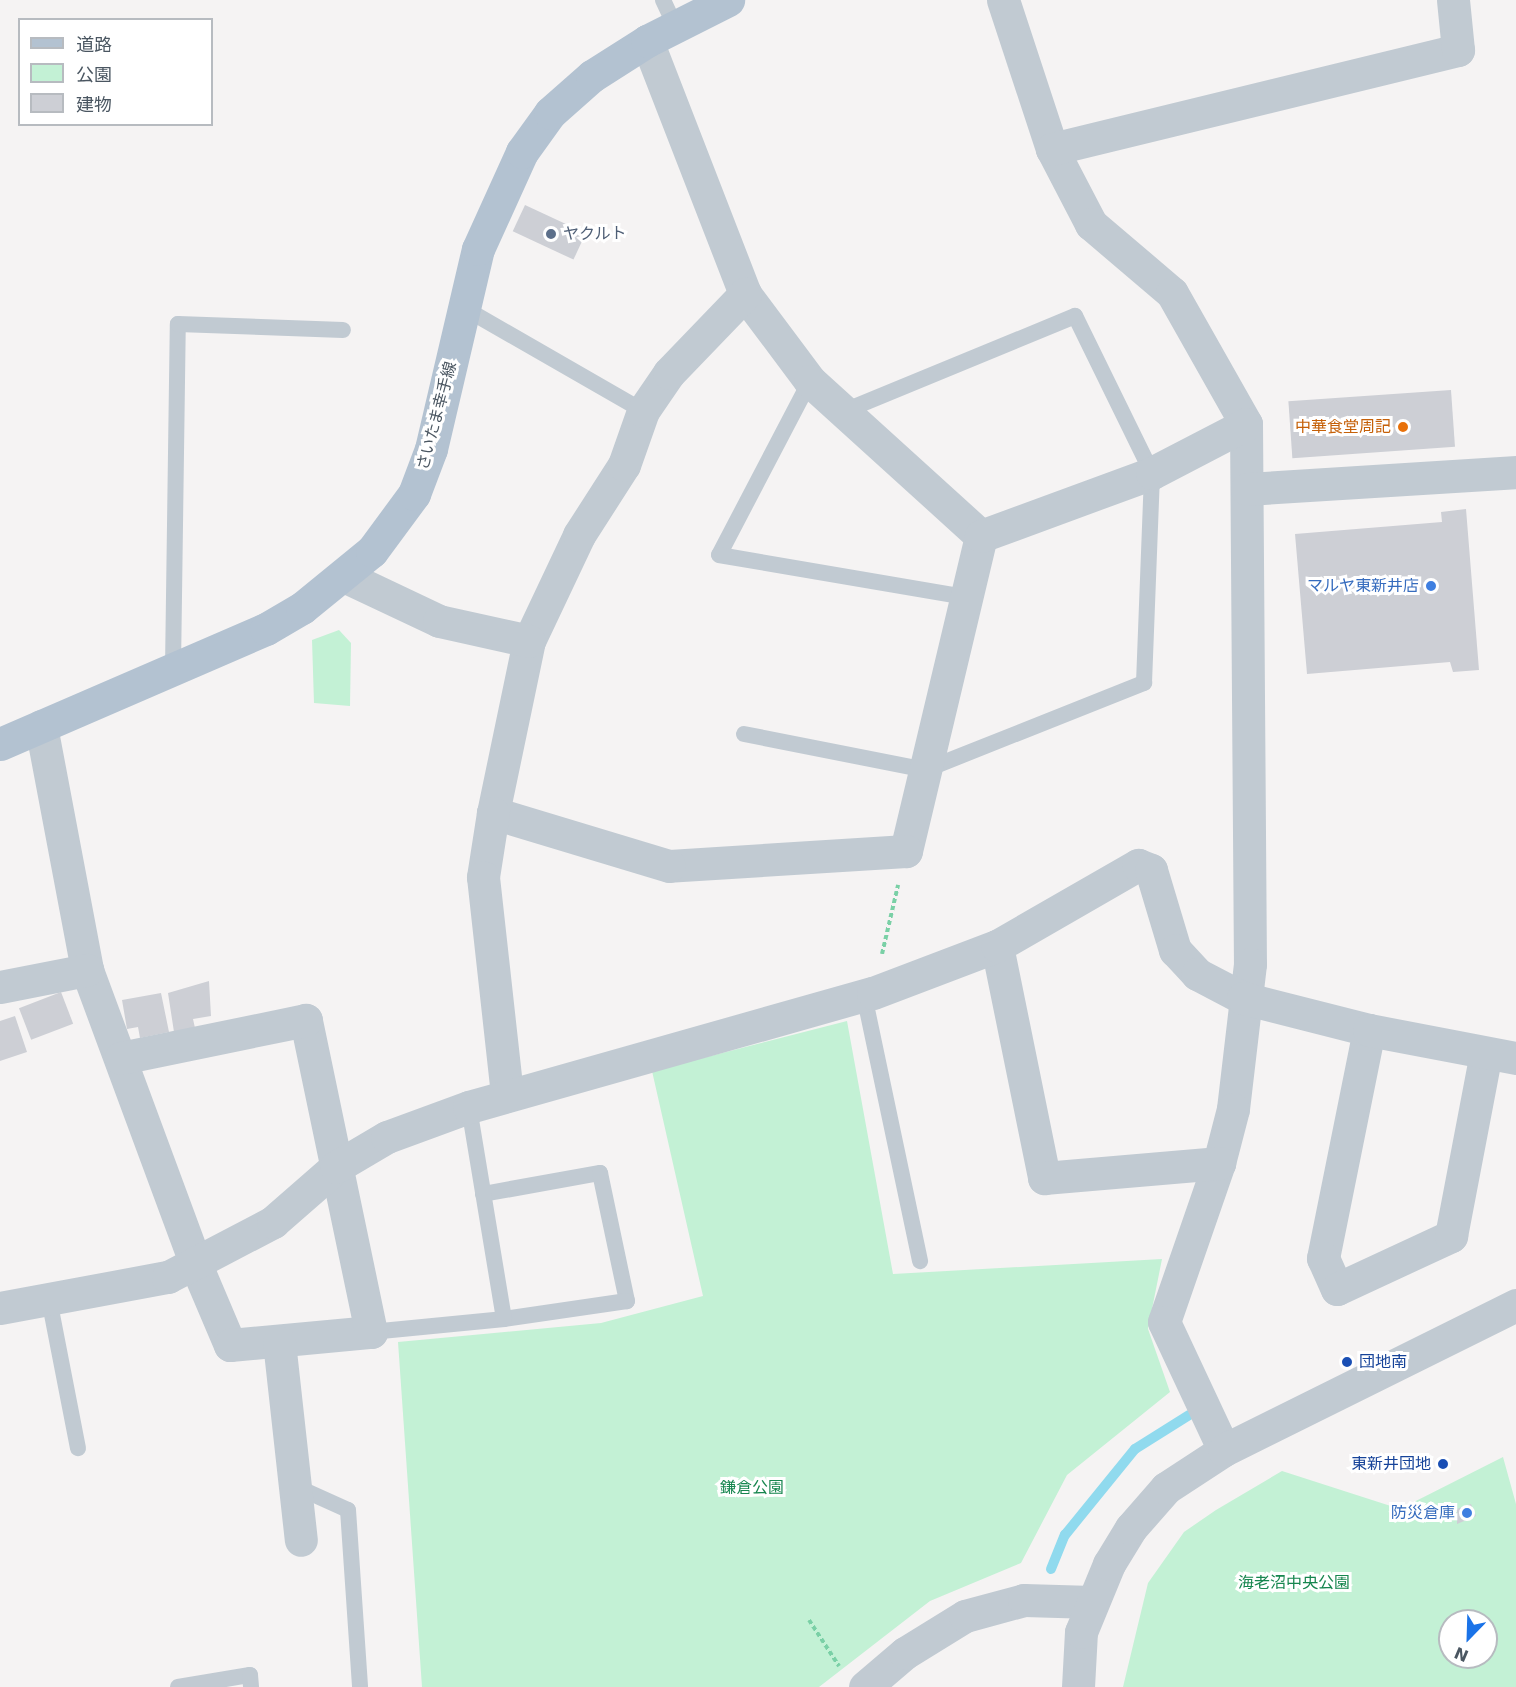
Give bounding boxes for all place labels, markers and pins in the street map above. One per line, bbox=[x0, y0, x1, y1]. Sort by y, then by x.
place label: ヤクルト bbox=[563, 224, 627, 244]
marker: ヤクルト bbox=[544, 227, 558, 241]
place label: 中華食堂周記 bbox=[1295, 417, 1391, 437]
marker: 中華食堂周記 bbox=[1396, 420, 1410, 434]
place label: マルヤ東新井店 bbox=[1307, 576, 1419, 596]
marker: マルヤ東新井店 bbox=[1424, 579, 1438, 593]
place label: 団地南 bbox=[1359, 1352, 1407, 1372]
marker: 団地南 bbox=[1340, 1355, 1354, 1369]
place label: 東新井団地 bbox=[1351, 1454, 1431, 1474]
marker: 東新井団地 bbox=[1436, 1457, 1450, 1471]
place label: 防災倉庫 bbox=[1391, 1503, 1455, 1523]
marker: 防災倉庫 bbox=[1460, 1506, 1474, 1520]

